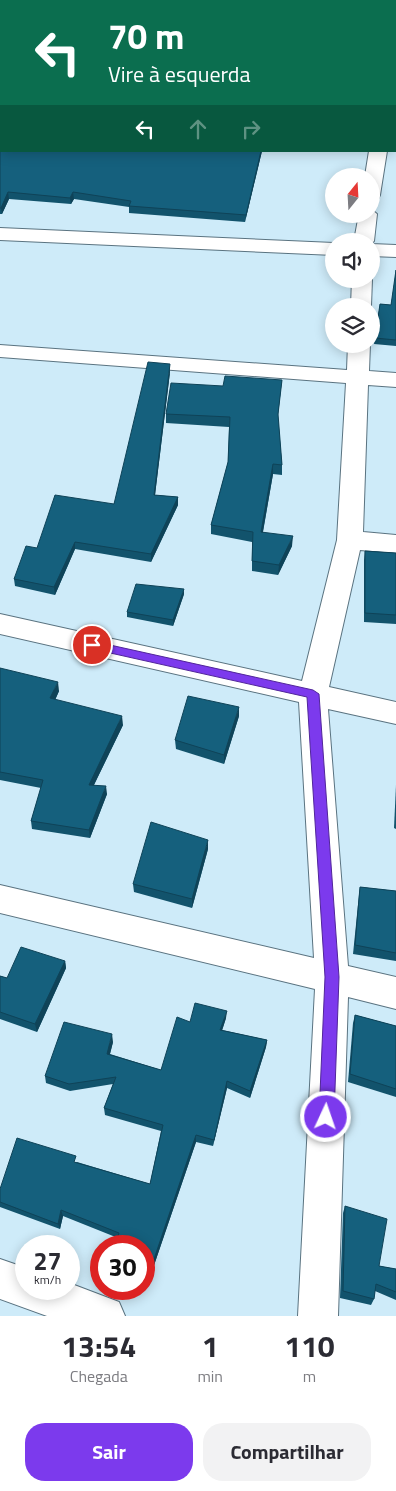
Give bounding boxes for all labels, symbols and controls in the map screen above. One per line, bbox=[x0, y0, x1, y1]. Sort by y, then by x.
text: 70 m bbox=[108, 9, 184, 63]
icon: left bbox=[25, 20, 90, 85]
text: Vire à esquerda bbox=[108, 57, 251, 91]
icon: left bbox=[131, 115, 159, 143]
icon: ahead bbox=[184, 115, 212, 143]
icon: right bbox=[237, 115, 265, 143]
north arrow bbox=[325, 168, 380, 222]
map controls bbox=[325, 168, 380, 353]
button: sound bbox=[325, 233, 380, 288]
button: layers bbox=[325, 298, 380, 353]
pin bbox=[71, 624, 113, 666]
icon: arrive bbox=[78, 631, 106, 659]
position arrow bbox=[299, 1090, 351, 1142]
speed limit sign: 30 bbox=[90, 1235, 155, 1300]
text: 27 bbox=[33, 1242, 62, 1280]
text: km/h bbox=[34, 1270, 61, 1289]
text: 13:54 bbox=[61, 1323, 136, 1369]
text: 1 bbox=[202, 1323, 219, 1369]
text: 110 bbox=[284, 1323, 335, 1369]
text: Chegada bbox=[70, 1364, 128, 1388]
text: min bbox=[197, 1364, 223, 1388]
text: m bbox=[303, 1364, 316, 1388]
button: Sair bbox=[25, 1423, 193, 1481]
button: Compartilhar bbox=[203, 1423, 371, 1481]

